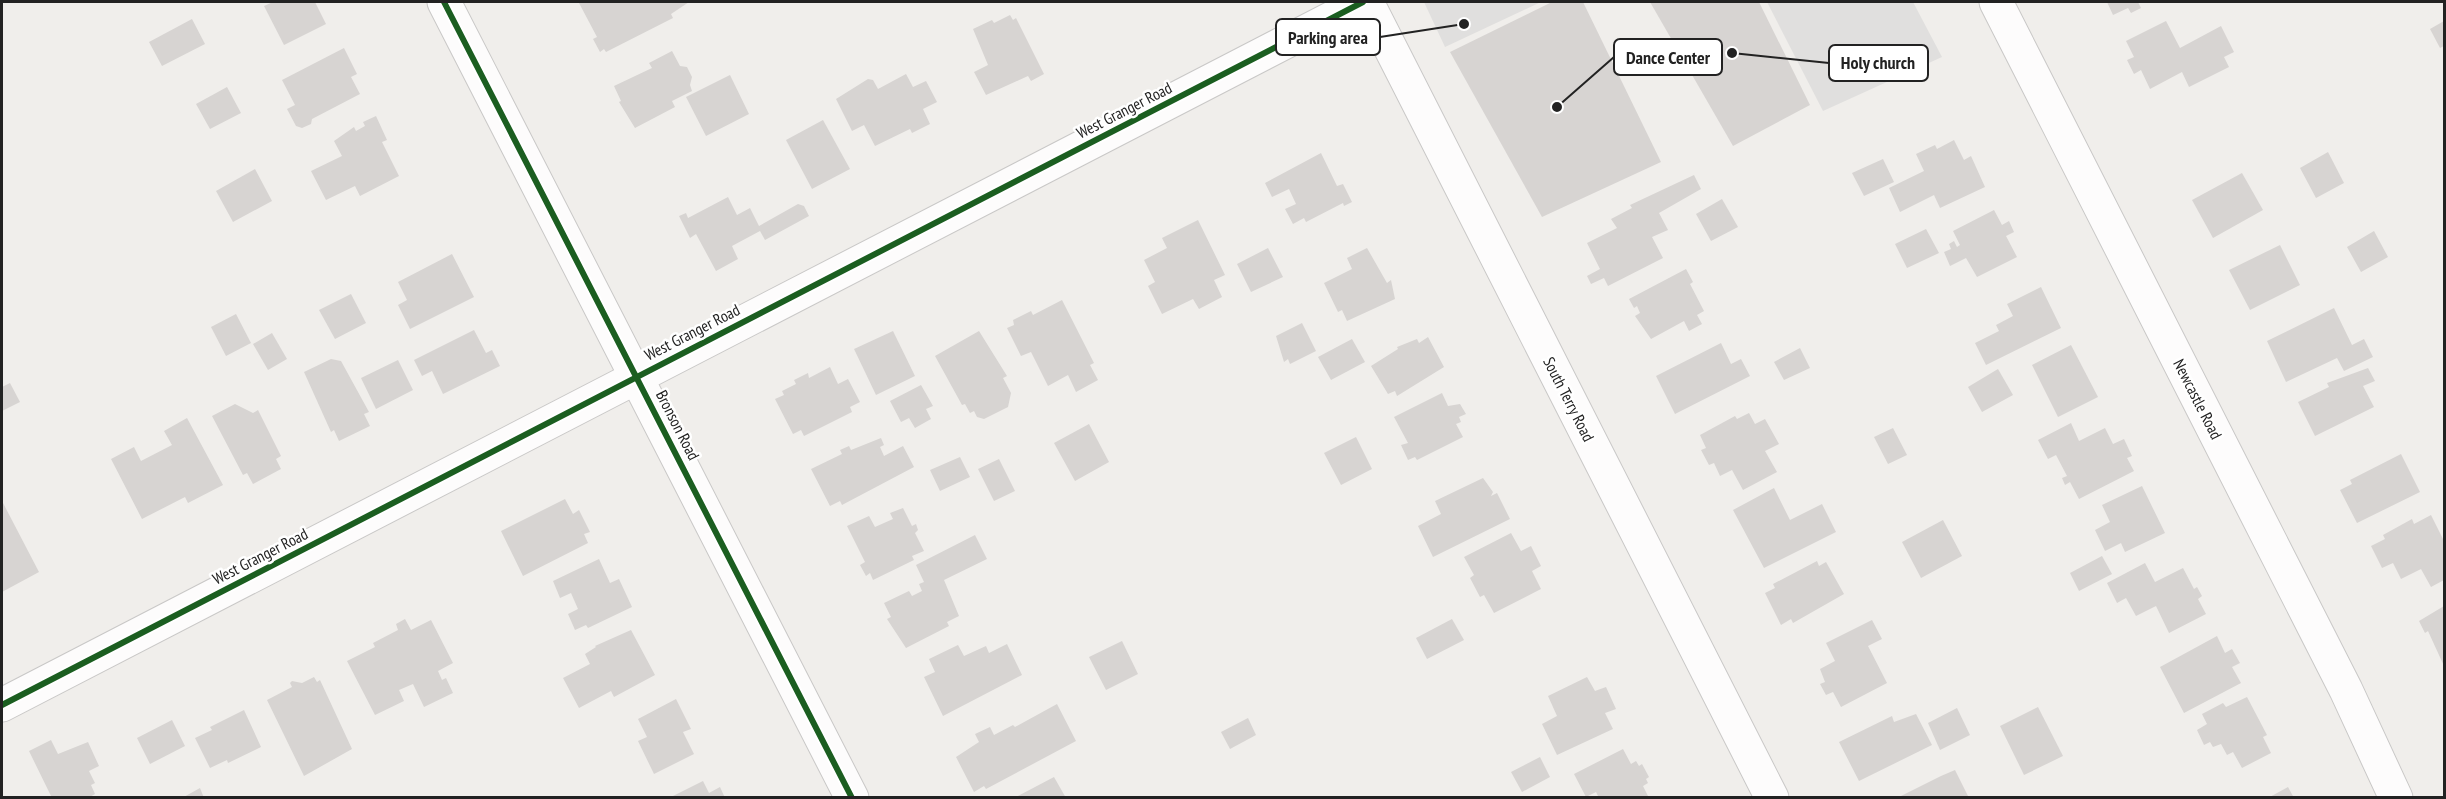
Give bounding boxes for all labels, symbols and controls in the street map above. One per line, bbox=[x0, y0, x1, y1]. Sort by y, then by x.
callout: Parking area bbox=[1276, 19, 1380, 55]
text: Parking area bbox=[1288, 26, 1368, 49]
callout: Dance Center bbox=[1614, 39, 1722, 75]
callout: Holy church bbox=[1829, 45, 1928, 81]
text: Dance Center bbox=[1626, 46, 1711, 69]
text: Holy church bbox=[1841, 51, 1915, 74]
street label: West Granger Road bbox=[1073, 77, 1175, 143]
street label: West Granger Road bbox=[641, 299, 743, 365]
street label: South Terry Road bbox=[1539, 353, 1599, 445]
street label: Newcastle Road bbox=[2169, 356, 2227, 443]
street label: Bronson Road bbox=[652, 387, 704, 463]
street label: West Granger Road bbox=[209, 523, 311, 589]

